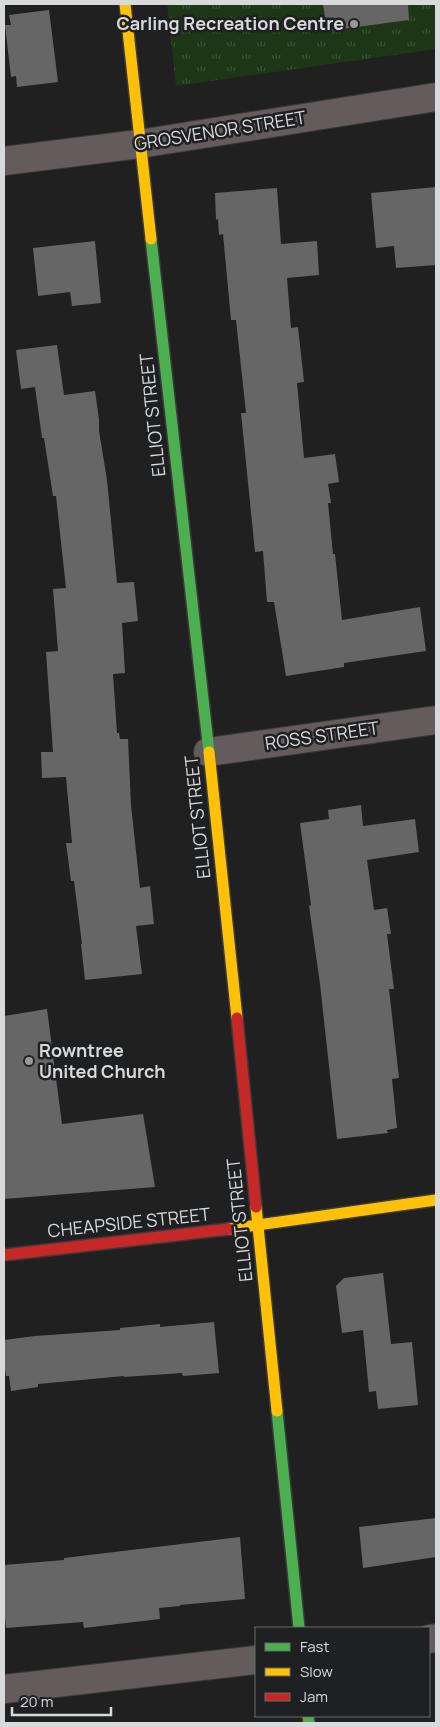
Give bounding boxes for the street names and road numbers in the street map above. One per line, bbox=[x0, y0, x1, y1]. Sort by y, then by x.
street label: GROSVENOR STREET bbox=[132, 105, 308, 155]
street label: ELLIOT STREET bbox=[134, 352, 170, 478]
street label: ROSS STREET bbox=[263, 715, 381, 755]
street label: ELLIOT STREET bbox=[179, 754, 215, 880]
street label: ELLIOT STREET bbox=[221, 1157, 257, 1283]
street label: CHEAPSIDE STREET bbox=[46, 1202, 212, 1242]

